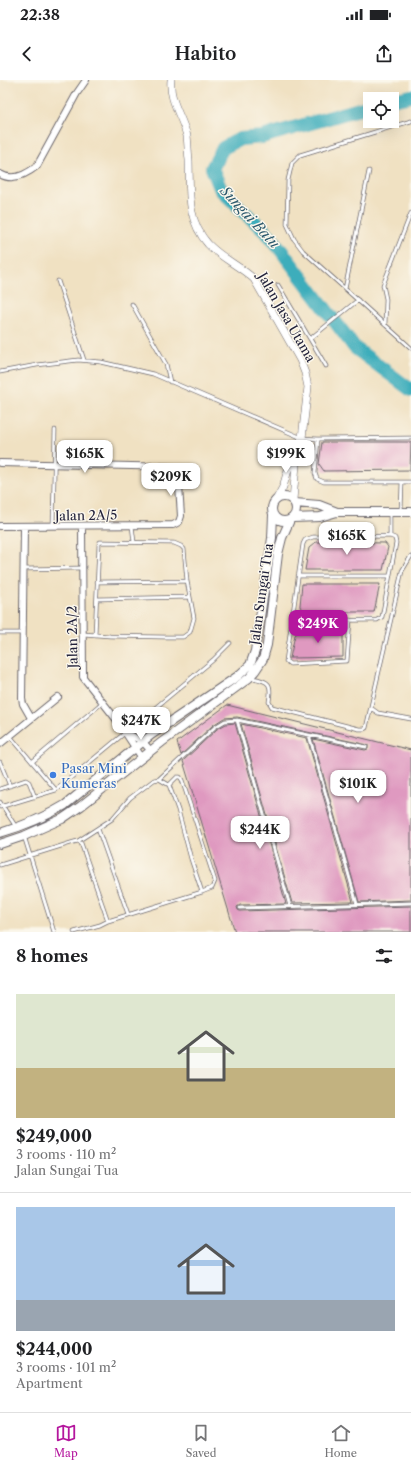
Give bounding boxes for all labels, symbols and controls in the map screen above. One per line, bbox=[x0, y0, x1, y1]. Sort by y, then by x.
text: 22:38 bbox=[20, 5, 60, 24]
icon: back bbox=[16, 43, 38, 65]
text: Habito bbox=[175, 43, 236, 65]
icon: share bbox=[373, 43, 395, 65]
map controls bbox=[363, 92, 399, 128]
button: locate bbox=[363, 92, 399, 128]
water label: Sungai Batu bbox=[216, 181, 284, 252]
street label: Jalan Jasa Utama bbox=[254, 268, 319, 365]
pin: $165K bbox=[57, 440, 113, 474]
pin: $199K bbox=[258, 440, 314, 474]
text: $165K bbox=[66, 445, 104, 461]
text: $199K bbox=[266, 445, 306, 461]
pin: $209K bbox=[143, 463, 199, 497]
text: $209K bbox=[150, 468, 192, 484]
street label: Jalan 2A/5 bbox=[53, 506, 117, 524]
pin: $165K bbox=[319, 522, 375, 556]
text: $165K bbox=[328, 527, 366, 543]
street label: Jalan Sungai Tua bbox=[246, 542, 276, 648]
street label: Jalan 2A/2 bbox=[63, 605, 81, 671]
pin: $249K bbox=[290, 610, 346, 644]
text: $249K bbox=[298, 615, 338, 631]
pin: $247K bbox=[113, 707, 169, 741]
text: $247K bbox=[121, 712, 161, 728]
place label: Pasar Mini Kumeras bbox=[61, 760, 127, 791]
marker: Pasar Mini Kumeras bbox=[48, 770, 58, 780]
pin: $101K bbox=[330, 770, 386, 804]
text: $101K bbox=[339, 775, 377, 791]
pin: $244K bbox=[232, 816, 288, 850]
text: $244K bbox=[240, 821, 280, 837]
icon: filters bbox=[373, 945, 395, 967]
text: 8 homes bbox=[16, 946, 88, 966]
icon: home bbox=[170, 1020, 242, 1092]
text: $249,000 bbox=[16, 1126, 92, 1146]
text: 3 rooms · 110 m² bbox=[16, 1146, 116, 1162]
text: Jalan Sungai Tua bbox=[16, 1162, 118, 1178]
icon: home bbox=[170, 1233, 242, 1305]
text: $244,000 bbox=[16, 1339, 93, 1359]
text: 3 rooms · 101 m² bbox=[16, 1359, 116, 1375]
text: Apartment bbox=[16, 1375, 83, 1391]
tab: Map bbox=[54, 1422, 78, 1460]
tab: Saved bbox=[186, 1422, 216, 1460]
tab: Home bbox=[325, 1422, 357, 1460]

